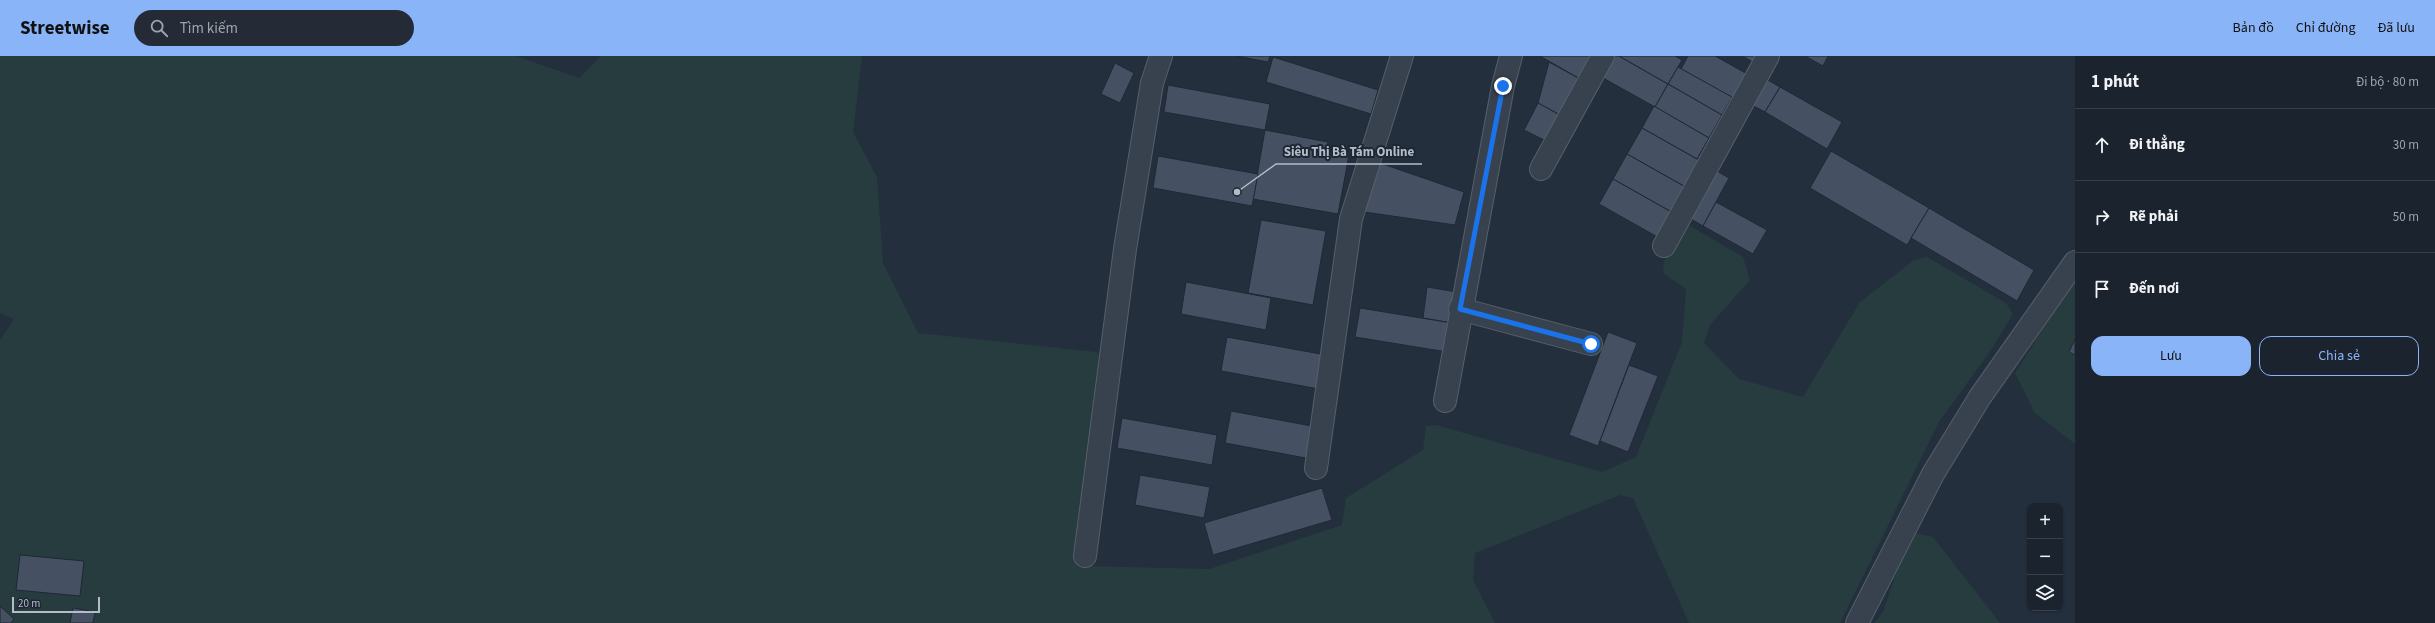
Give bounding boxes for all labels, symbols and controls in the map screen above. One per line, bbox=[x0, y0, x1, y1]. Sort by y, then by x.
search box bbox=[134, 10, 414, 46]
text: Streetwise bbox=[20, 15, 110, 42]
icon: search bbox=[148, 17, 170, 39]
text: Tìm kiếm bbox=[180, 18, 238, 39]
text: Bản đồ bbox=[2233, 18, 2274, 38]
text: Chỉ đường bbox=[2296, 18, 2355, 38]
text: Đã lưu bbox=[2377, 18, 2415, 38]
text: 1 phút bbox=[2091, 70, 2139, 94]
text: Đi bộ · 80 m bbox=[2356, 73, 2419, 91]
route end bbox=[1494, 77, 1512, 95]
icon: ahead bbox=[2091, 134, 2113, 156]
text: Đi thẳng bbox=[2129, 134, 2185, 155]
text: 30 m bbox=[2393, 136, 2419, 154]
callout: Siêu Thị Bà Tám Online bbox=[1276, 139, 1422, 164]
text: Siêu Thị Bà Tám Online bbox=[1284, 143, 1415, 161]
icon: right bbox=[2091, 206, 2113, 228]
text: Rẽ phải bbox=[2129, 206, 2178, 227]
text: 50 m bbox=[2393, 208, 2419, 226]
icon: arrive bbox=[2091, 278, 2113, 300]
text: Đến nơi bbox=[2129, 278, 2179, 299]
route start bbox=[1582, 335, 1600, 353]
button: Lưu bbox=[2091, 336, 2251, 376]
button: Chia sẻ bbox=[2259, 336, 2419, 376]
map controls bbox=[2027, 503, 2063, 611]
button: + bbox=[2027, 503, 2063, 539]
button: − bbox=[2027, 539, 2063, 575]
button: layers bbox=[2027, 575, 2063, 611]
scale bar bbox=[12, 595, 100, 614]
text: 20 m bbox=[18, 596, 40, 611]

